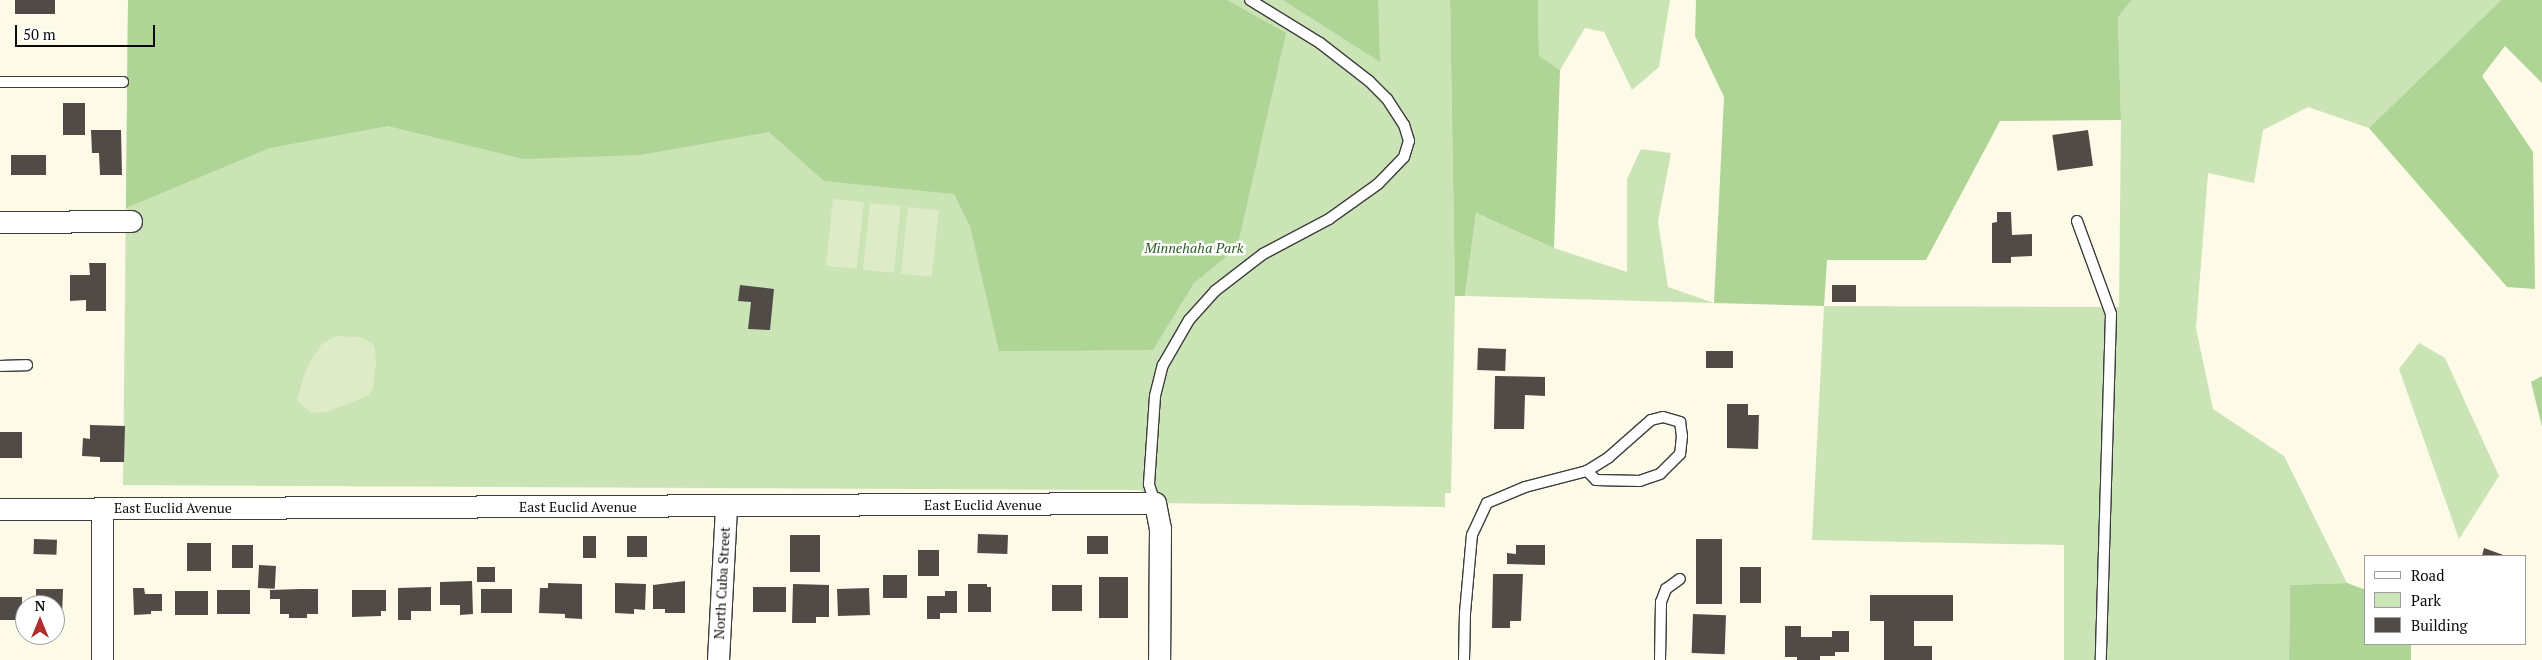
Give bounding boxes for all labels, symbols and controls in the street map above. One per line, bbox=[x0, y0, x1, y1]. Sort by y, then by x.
scale bar bbox=[18, 15, 158, 47]
text: 50 m bbox=[23, 24, 56, 44]
park label: Minnehaha Park bbox=[1145, 240, 1243, 256]
street label: East Euclid Avenue bbox=[924, 497, 1042, 513]
street label: East Euclid Avenue bbox=[519, 499, 637, 515]
street label: East Euclid Avenue bbox=[114, 500, 232, 516]
street label: North Cuba Street bbox=[711, 526, 733, 640]
legend bbox=[2364, 555, 2527, 645]
text: Road bbox=[2411, 565, 2444, 585]
text: Park bbox=[2411, 590, 2441, 610]
north arrow bbox=[15, 595, 65, 645]
text: N bbox=[35, 596, 45, 615]
text: Building bbox=[2411, 615, 2468, 635]

